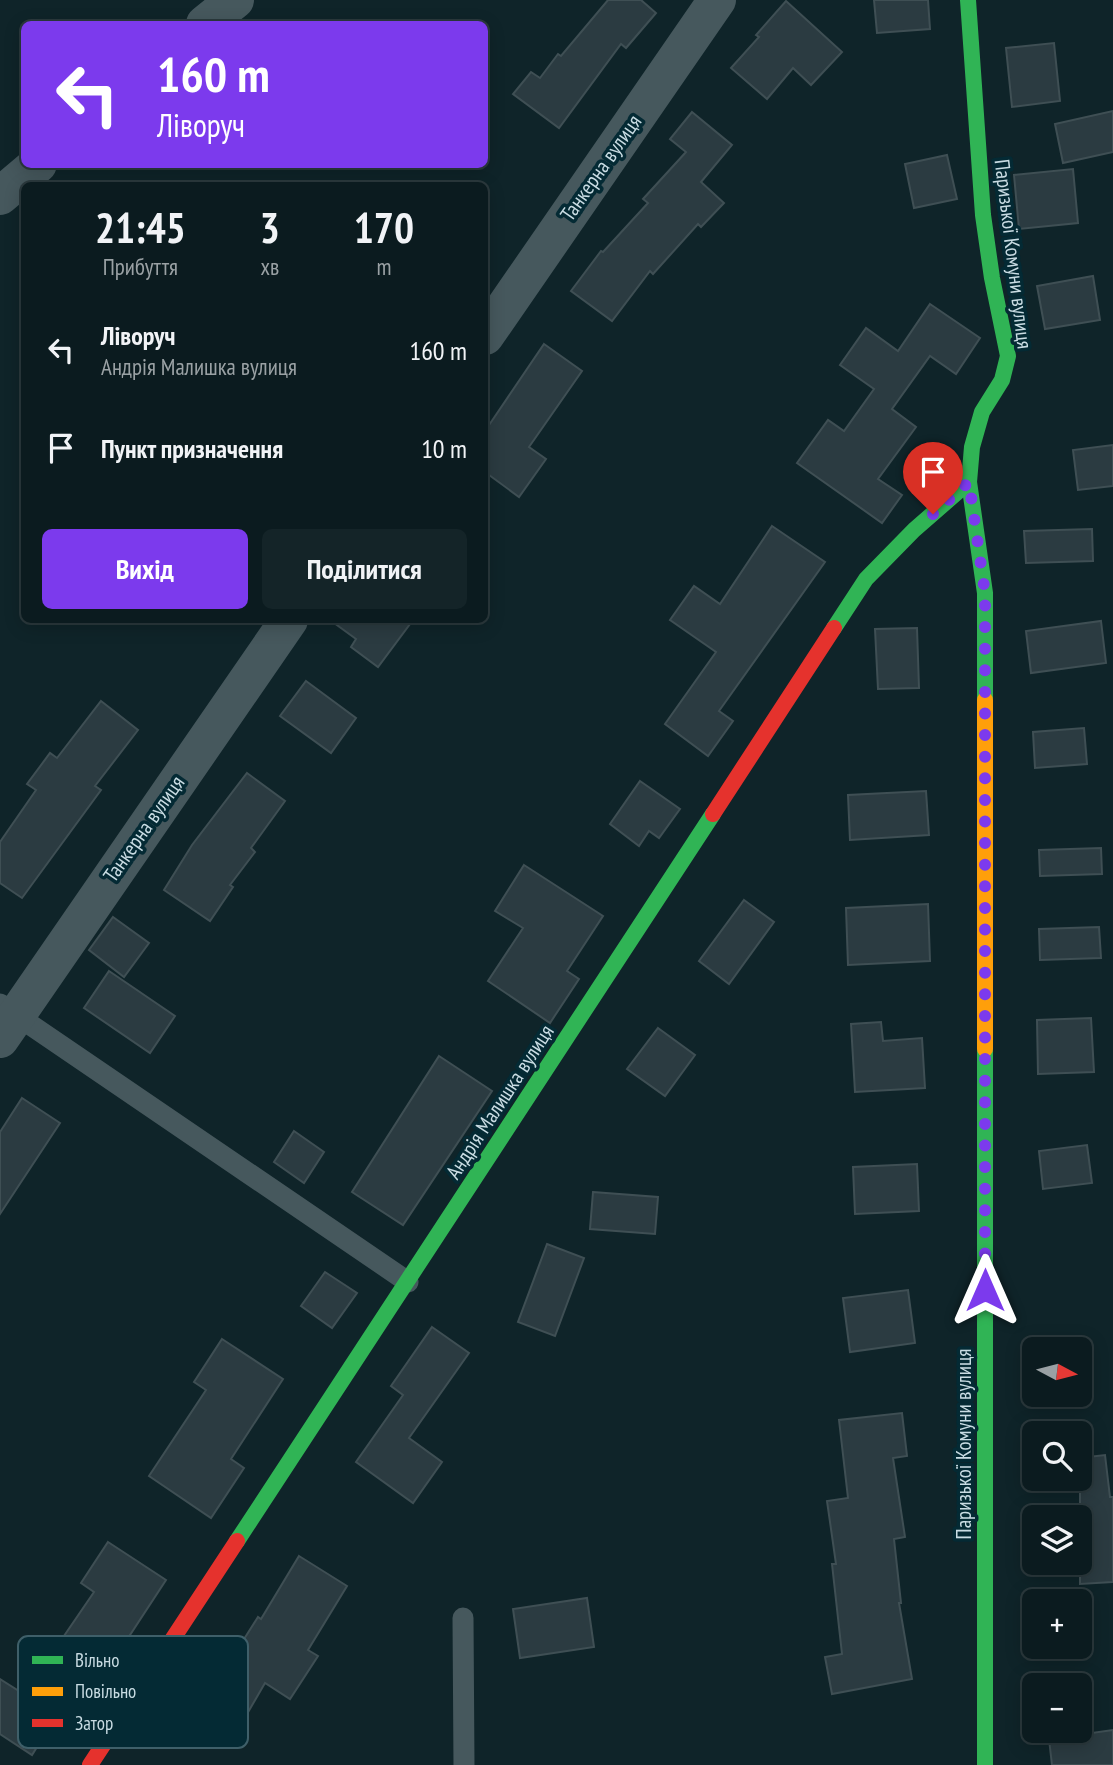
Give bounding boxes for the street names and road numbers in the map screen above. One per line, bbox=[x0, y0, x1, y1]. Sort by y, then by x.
street label: Танкерна вулиця bbox=[554, 109, 647, 226]
street label: Паризької Комуни вулиця bbox=[988, 158, 1039, 350]
street label: Танкерна вулиця bbox=[97, 770, 190, 887]
street label: Андрія Малишка вулиця bbox=[440, 1019, 560, 1184]
street label: Паризької Комуни вулиця bbox=[950, 1349, 977, 1539]

